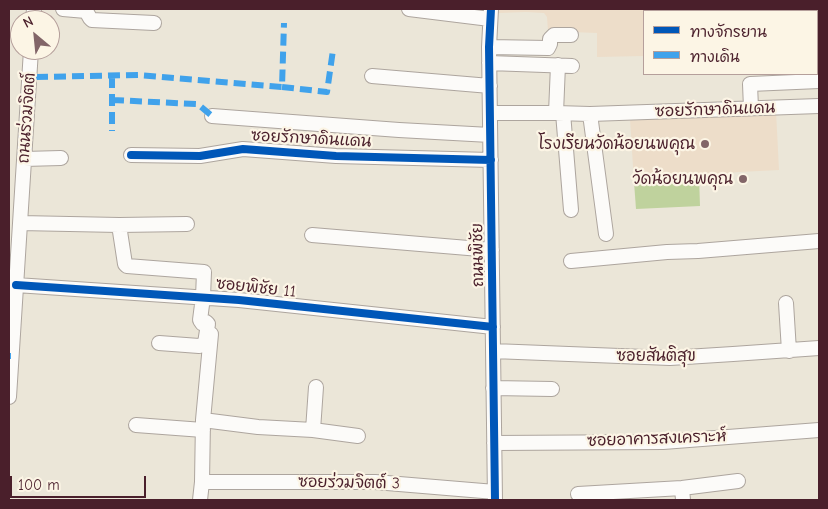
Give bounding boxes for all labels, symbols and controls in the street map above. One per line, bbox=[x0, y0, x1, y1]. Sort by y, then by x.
north arrow bbox=[10, 10, 60, 60]
legend bbox=[643, 10, 818, 75]
text: N bbox=[20, 13, 36, 32]
text: ทางจักรยาน bbox=[690, 23, 767, 41]
text: ทางเดิน bbox=[690, 48, 740, 66]
street label: ถนนร่วมจิตต์ bbox=[14, 72, 40, 164]
street label: ซอยรักษาดินแดน bbox=[655, 98, 775, 122]
street label: ซอยรักษาดินแดน bbox=[250, 126, 372, 152]
place label: โรงเรียนวัดน้อยนพคุณ bbox=[538, 134, 695, 154]
marker: โรงเรียนวัดน้อยนพคุณ bbox=[699, 138, 711, 150]
place label: วัดน้อยนพคุณ bbox=[632, 169, 733, 189]
marker: วัดน้อยนพคุณ bbox=[737, 173, 749, 185]
street label: ถนนพิชัย bbox=[468, 223, 488, 287]
street label: ซอยพิชัย 11 bbox=[215, 274, 297, 302]
street label: ซอยสันติสุข bbox=[616, 346, 696, 366]
street label: ซอยอาคารสงเคราะห์ bbox=[587, 427, 727, 451]
scale bar bbox=[12, 466, 149, 498]
street label: ซอยร่วมจิตต์ 3 bbox=[298, 473, 400, 493]
text: 100 m bbox=[18, 476, 60, 494]

